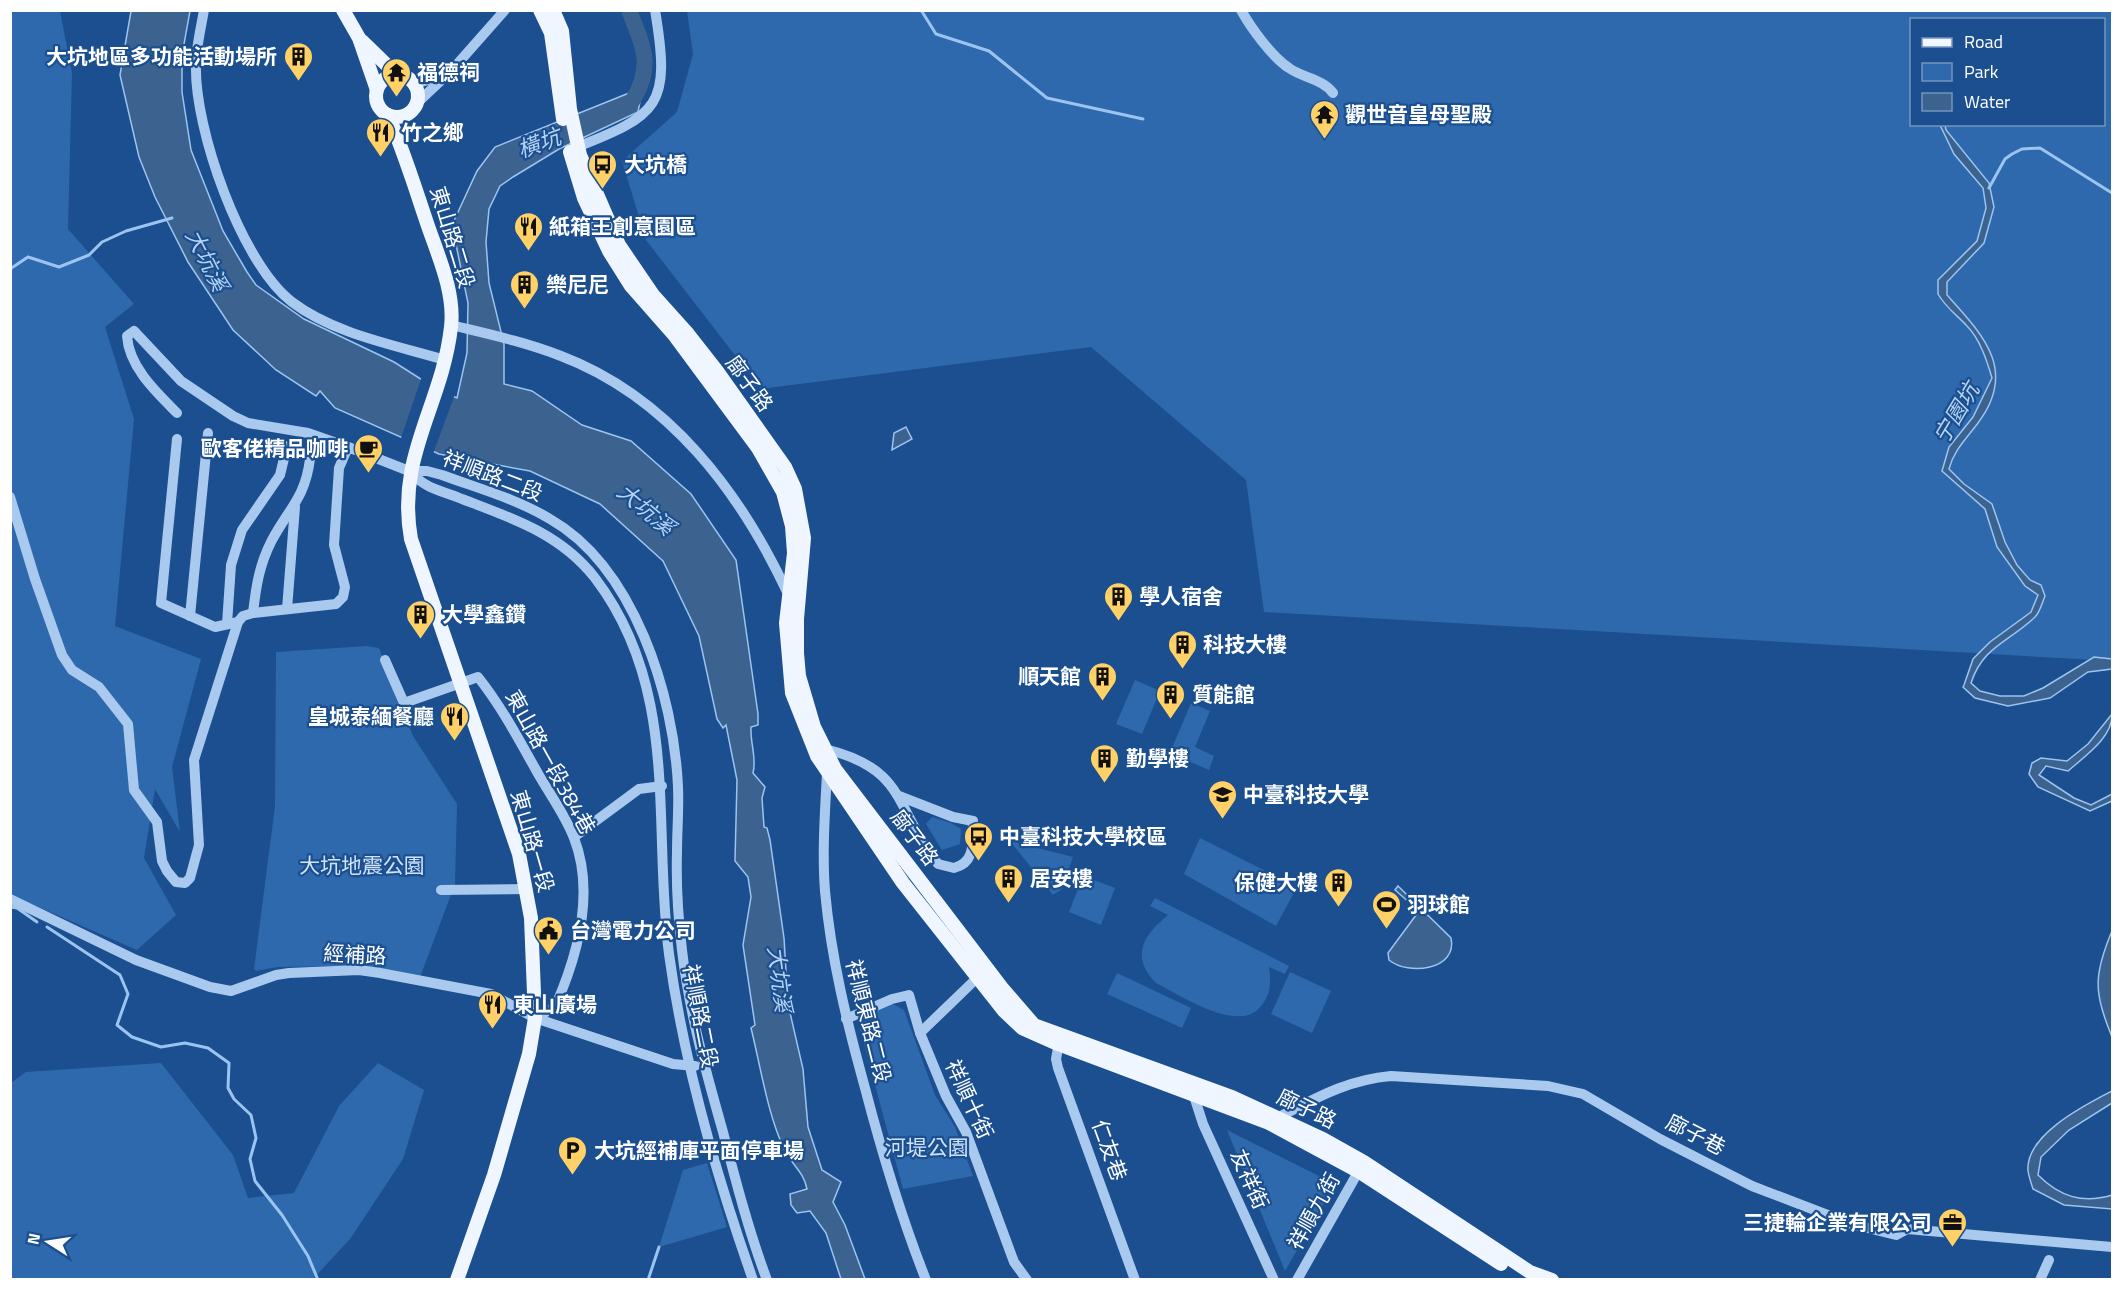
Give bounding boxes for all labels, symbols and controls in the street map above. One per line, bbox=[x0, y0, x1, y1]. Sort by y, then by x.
legend bbox=[1910, 18, 2105, 126]
text: Road bbox=[1964, 28, 2003, 55]
place label: 大坑地區多功能活動場所 bbox=[46, 40, 277, 72]
building icon: 大坑地區多功能活動場所 bbox=[282, 40, 314, 82]
temple icon: 福德祠 bbox=[380, 56, 412, 98]
place label: 福德祠 bbox=[417, 56, 480, 88]
text: Park bbox=[1964, 58, 1999, 85]
text: Water bbox=[1964, 88, 2010, 115]
temple icon: 觀世音皇母聖殿 bbox=[1308, 98, 1340, 140]
place label: 觀世音皇母聖殿 bbox=[1345, 98, 1492, 130]
restaurant icon: 竹之鄉 bbox=[364, 116, 396, 158]
place label: 竹之鄉 bbox=[401, 116, 464, 148]
water label: 橫坑 bbox=[513, 118, 568, 167]
bus stop icon: 大坑橋 bbox=[587, 148, 619, 190]
place label: 大坑橋 bbox=[624, 148, 687, 180]
street label: 東山路二段 bbox=[422, 182, 484, 292]
restaurant icon: 紙箱王創意園區 bbox=[512, 210, 544, 252]
place label: 紙箱王創意園區 bbox=[549, 210, 696, 242]
water label: 大坑溪 bbox=[177, 223, 238, 300]
building icon: 樂尼尼 bbox=[509, 268, 541, 310]
place label: 樂尼尼 bbox=[546, 268, 609, 300]
street label: 廍子路 bbox=[719, 348, 781, 418]
water label: 宁園坑 bbox=[1924, 373, 1989, 450]
place label: 歐客佬精品咖啡 bbox=[201, 432, 348, 464]
cafe icon: 歐客佬精品咖啡 bbox=[353, 432, 385, 474]
street label: 祥順路二段 bbox=[438, 441, 548, 509]
water label: 大坑溪 bbox=[610, 475, 684, 545]
building icon: 學人宿舍 bbox=[1102, 580, 1134, 622]
place label: 學人宿舍 bbox=[1139, 580, 1223, 612]
building icon: 大學鑫鑽 bbox=[405, 598, 437, 640]
place label: 大學鑫鑽 bbox=[442, 598, 526, 630]
building icon: 科技大樓 bbox=[1166, 628, 1198, 670]
place label: 科技大樓 bbox=[1203, 628, 1287, 660]
place label: 順天館 bbox=[1018, 660, 1081, 692]
building icon: 順天館 bbox=[1086, 660, 1118, 702]
building icon: 質能館 bbox=[1155, 678, 1187, 720]
place label: 質能館 bbox=[1192, 678, 1255, 710]
street label: 東山路一段384巷 bbox=[498, 684, 604, 840]
place label: 皇城泰緬餐廳 bbox=[308, 700, 434, 732]
restaurant icon: 皇城泰緬餐廳 bbox=[439, 700, 471, 742]
building icon: 勤學樓 bbox=[1089, 742, 1121, 784]
place label: 勤學樓 bbox=[1126, 742, 1189, 774]
school or university icon: 中臺科技大學 bbox=[1206, 778, 1238, 820]
place label: 中臺科技大學 bbox=[1243, 778, 1369, 810]
street label: 東山路一段 bbox=[503, 786, 563, 896]
street label: 廍子路 bbox=[883, 802, 947, 872]
bus stop icon: 中臺科技大學校區 bbox=[962, 820, 994, 862]
place label: 中臺科技大學校區 bbox=[999, 820, 1167, 852]
park label: 大坑地震公園 bbox=[299, 849, 425, 881]
building icon: 居安樓 bbox=[993, 862, 1025, 904]
place label: 居安樓 bbox=[1030, 862, 1093, 894]
place label: 保健大樓 bbox=[1234, 866, 1318, 898]
building icon: 保健大樓 bbox=[1323, 866, 1355, 908]
sports icon: 羽球館 bbox=[1370, 888, 1402, 930]
place label: 羽球館 bbox=[1407, 888, 1470, 920]
public building icon: 台灣電力公司 bbox=[533, 914, 565, 956]
place label: 台灣電力公司 bbox=[570, 914, 696, 946]
street label: 經補路 bbox=[323, 936, 387, 972]
water label: 大坑溪 bbox=[759, 944, 801, 1017]
street label: 祥順東路二段 bbox=[838, 956, 900, 1086]
street label: 祥順路二段 bbox=[675, 961, 727, 1071]
restaurant icon: 東山廣場 bbox=[476, 988, 508, 1030]
place label: 東山廣場 bbox=[513, 988, 597, 1020]
street label: 祥順十街 bbox=[938, 1054, 1002, 1144]
street label: 廍子路 bbox=[1272, 1080, 1342, 1136]
street label: 廍子巷 bbox=[1661, 1105, 1731, 1163]
street label: 仁友巷 bbox=[1084, 1115, 1136, 1185]
park label: 河堤公園 bbox=[885, 1131, 969, 1163]
parking icon: 大坑經補庫平面停車場 bbox=[557, 1134, 589, 1176]
place label: 大坑經補庫平面停車場 bbox=[594, 1134, 804, 1166]
street label: 友祥街 bbox=[1223, 1144, 1277, 1214]
street label: 祥順九街 bbox=[1279, 1167, 1347, 1255]
place label: 三捷輪企業有限公司 bbox=[1743, 1206, 1932, 1238]
office icon: 三捷輪企業有限公司 bbox=[1937, 1206, 1969, 1248]
north arrow bbox=[18, 1212, 78, 1272]
text: N bbox=[20, 1231, 46, 1247]

